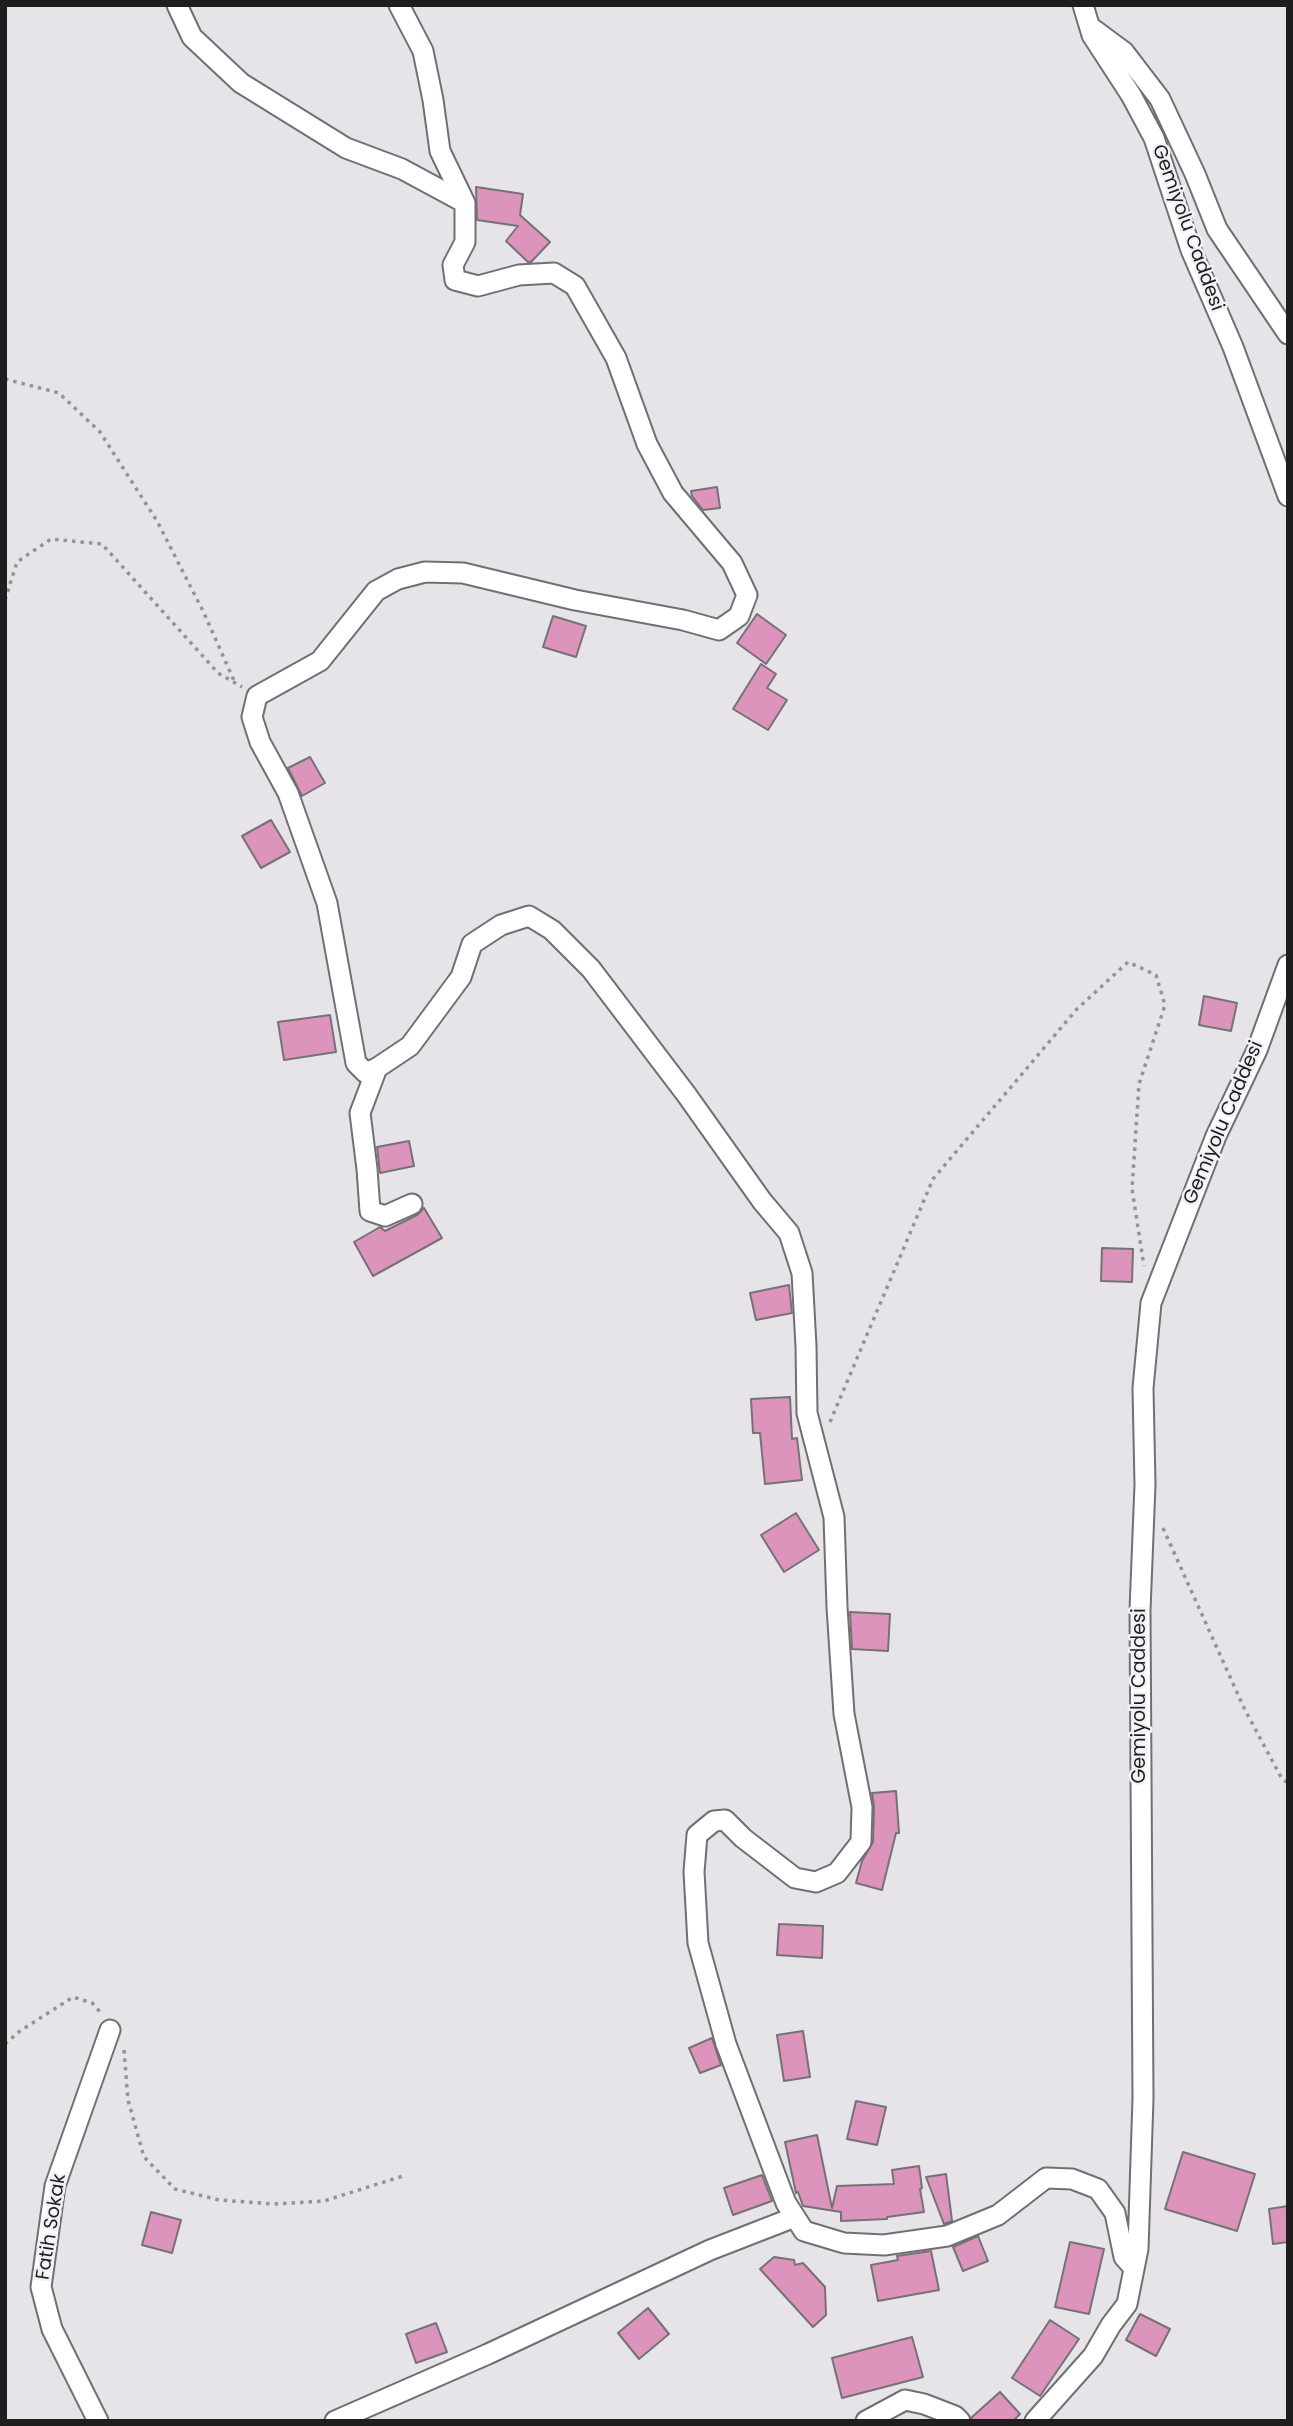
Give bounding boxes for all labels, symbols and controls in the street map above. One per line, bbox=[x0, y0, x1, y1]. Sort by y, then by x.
street label: Gemiyolu Caddesi bbox=[1146, 142, 1228, 314]
street label: Gemiyolu Caddesi bbox=[1179, 1038, 1269, 1208]
street label: Gemiyolu Caddesi bbox=[1129, 1608, 1151, 1784]
street label: Fatih Sokak bbox=[32, 2172, 72, 2282]

